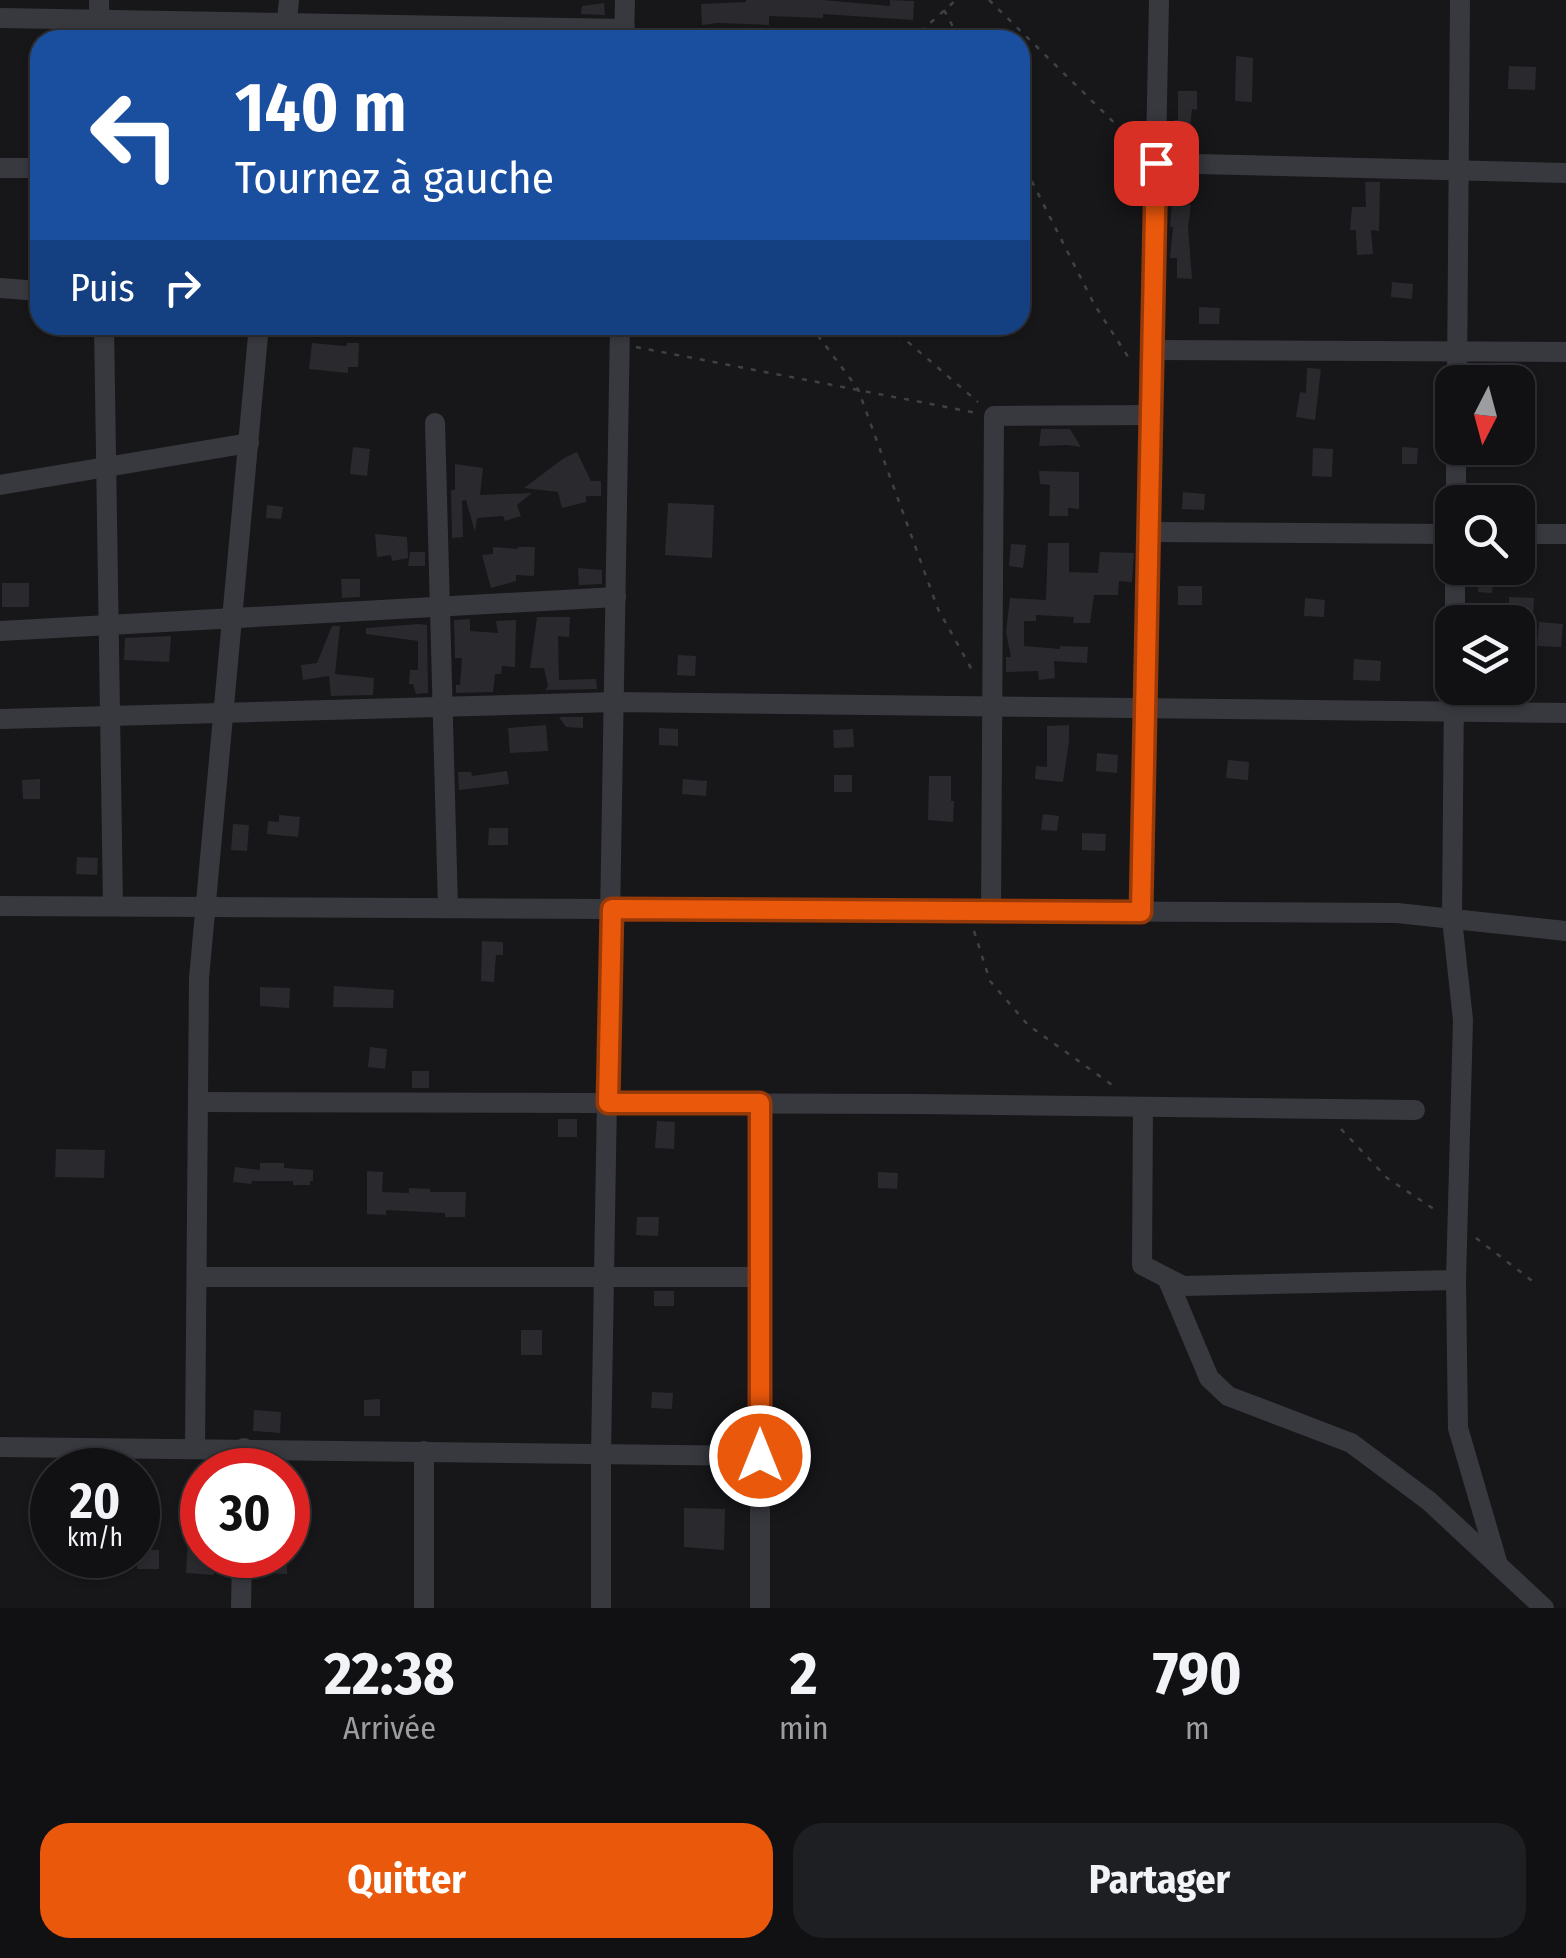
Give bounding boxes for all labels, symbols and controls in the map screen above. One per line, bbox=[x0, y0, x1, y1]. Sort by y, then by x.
text: 140 m bbox=[235, 66, 407, 150]
icon: left bbox=[70, 70, 200, 200]
pin bbox=[1114, 121, 1199, 206]
icon: arrive bbox=[1129, 136, 1184, 191]
text: Tournez à gauche bbox=[235, 151, 554, 205]
icon: right bbox=[155, 260, 210, 315]
text: Puis bbox=[70, 265, 135, 311]
north arrow bbox=[1435, 365, 1535, 465]
map controls bbox=[1435, 365, 1535, 705]
button: search bbox=[1435, 485, 1535, 585]
button: layers bbox=[1435, 605, 1535, 705]
position arrow bbox=[708, 1404, 812, 1508]
speed limit sign: 30 bbox=[180, 1448, 310, 1578]
text: 20 bbox=[70, 1471, 120, 1531]
text: km/h bbox=[67, 1523, 123, 1553]
text: 22:38 bbox=[324, 1638, 455, 1710]
text: 2 bbox=[790, 1638, 818, 1710]
text: 790 bbox=[1153, 1638, 1242, 1710]
text: Arrivée bbox=[343, 1709, 436, 1747]
text: min bbox=[779, 1709, 829, 1747]
text: m bbox=[1185, 1709, 1210, 1747]
button: Quitter bbox=[40, 1823, 773, 1938]
button: Partager bbox=[793, 1823, 1526, 1938]

